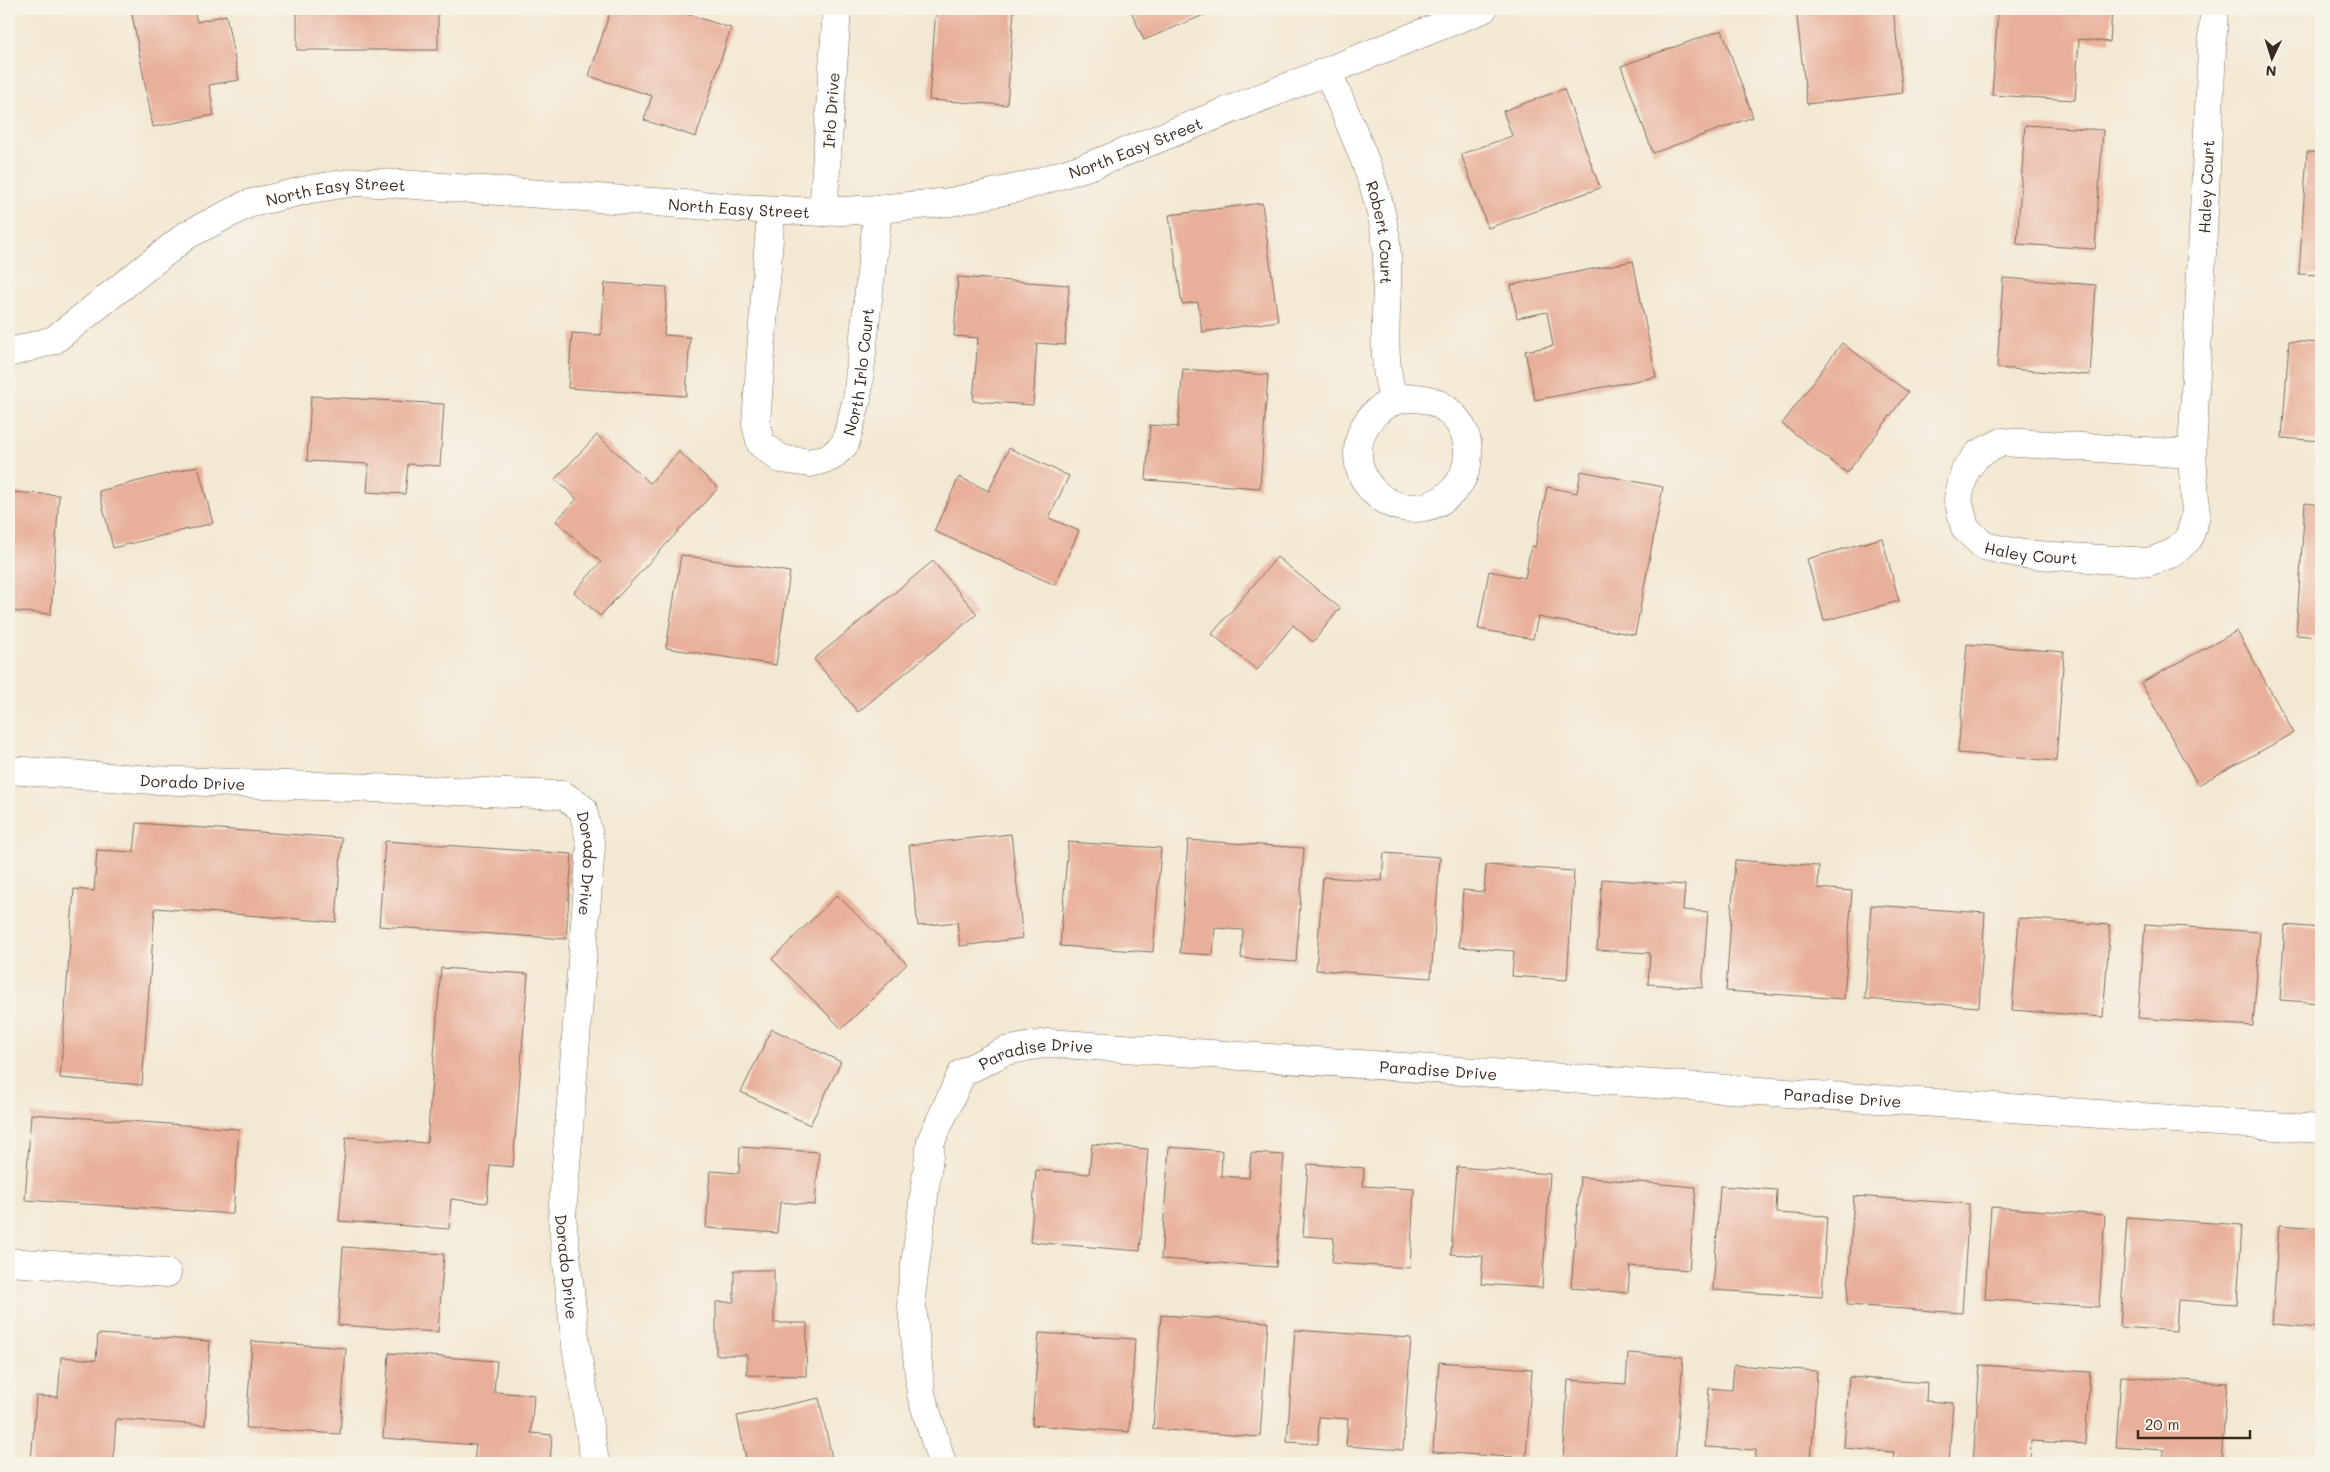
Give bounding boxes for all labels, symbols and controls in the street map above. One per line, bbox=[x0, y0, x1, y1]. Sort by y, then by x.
north arrow bbox=[2248, 32, 2298, 82]
text: N bbox=[2265, 62, 2277, 81]
street label: Irlo Drive bbox=[817, 72, 843, 149]
street label: North Easy Street bbox=[1066, 112, 1205, 182]
street label: Haley Court bbox=[2192, 139, 2218, 234]
street label: North Easy Street bbox=[263, 171, 407, 210]
street label: Robert Court bbox=[1362, 178, 1398, 284]
street label: North Easy Street bbox=[668, 193, 810, 222]
street label: North Irlo Court bbox=[837, 307, 878, 438]
street label: Haley Court bbox=[1983, 536, 2078, 568]
street label: Dorado Drive bbox=[139, 769, 246, 794]
street label: Dorado Drive bbox=[573, 809, 602, 917]
street label: Paradise Drive bbox=[974, 1032, 1094, 1074]
street label: Paradise Drive bbox=[1379, 1055, 1498, 1084]
street label: Paradise Drive bbox=[1783, 1082, 1902, 1111]
street label: Dorado Drive bbox=[551, 1213, 584, 1320]
scale bar bbox=[2138, 1407, 2250, 1439]
text: 20 m bbox=[2145, 1414, 2179, 1434]

